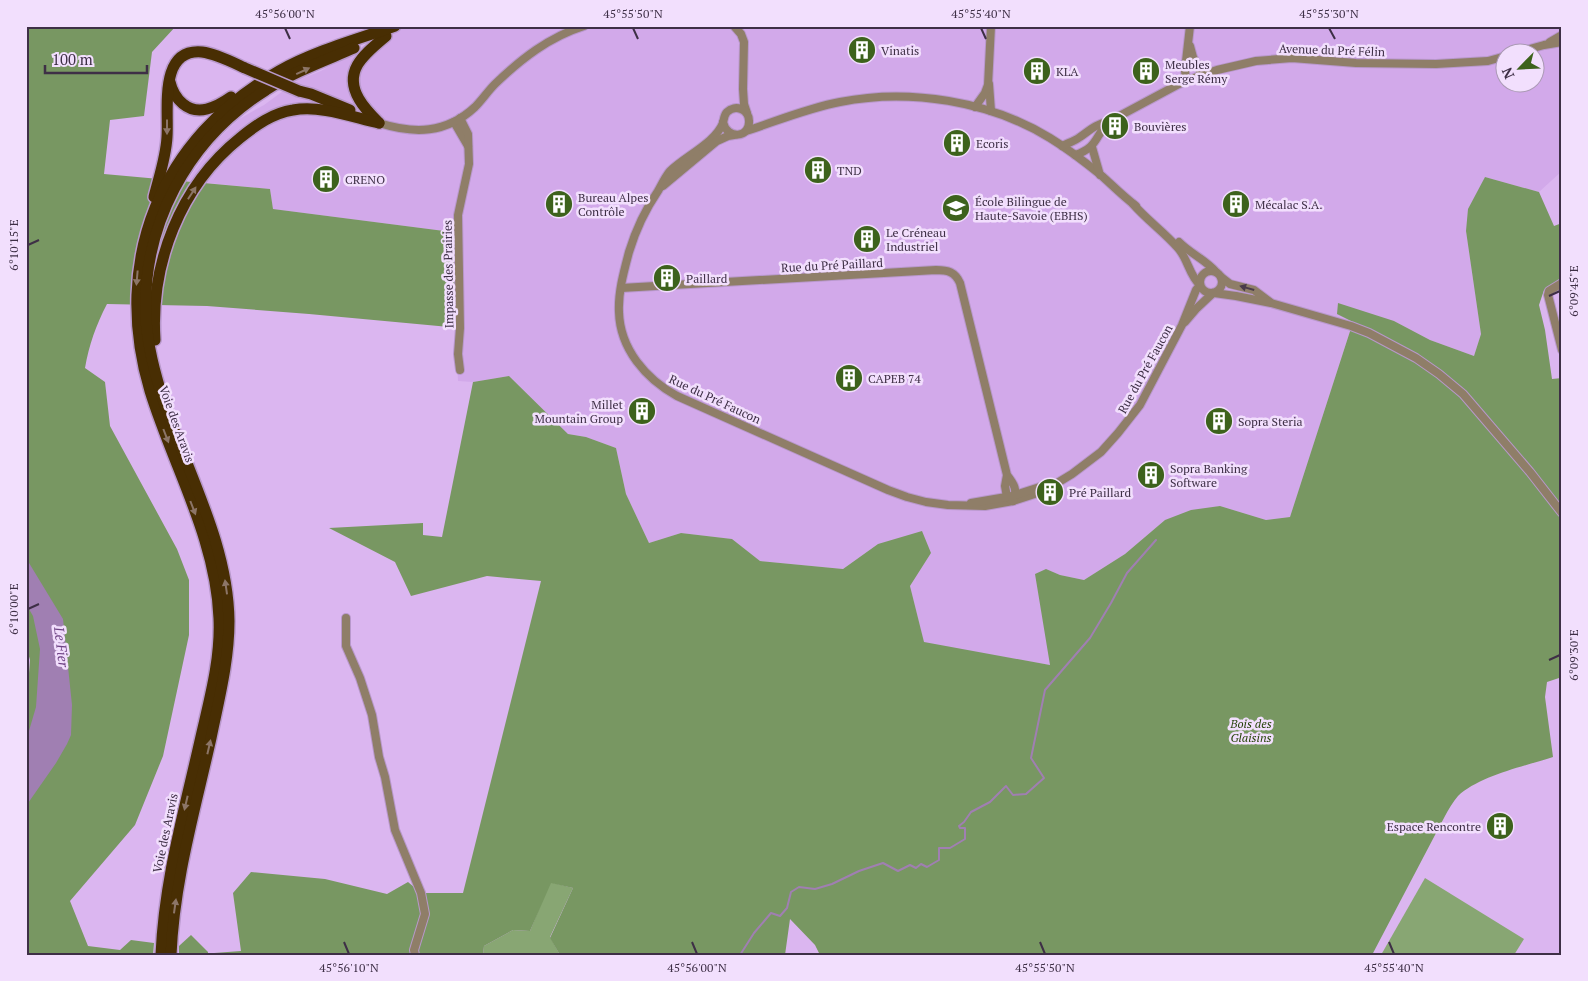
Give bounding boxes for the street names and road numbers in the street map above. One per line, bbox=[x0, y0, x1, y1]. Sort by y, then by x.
street label: Avenue du Pré Félin bbox=[1279, 41, 1385, 59]
street label: Impasse des Prairies bbox=[440, 220, 456, 328]
street label: Rue du Pré Paillard bbox=[781, 255, 884, 275]
street label: Rue du Pré Faucon bbox=[1114, 322, 1176, 416]
street label: Rue du Pré Faucon bbox=[667, 371, 763, 427]
street label: Voie des Aravis bbox=[156, 384, 198, 464]
street label: Voie des Aravis bbox=[149, 792, 181, 874]

